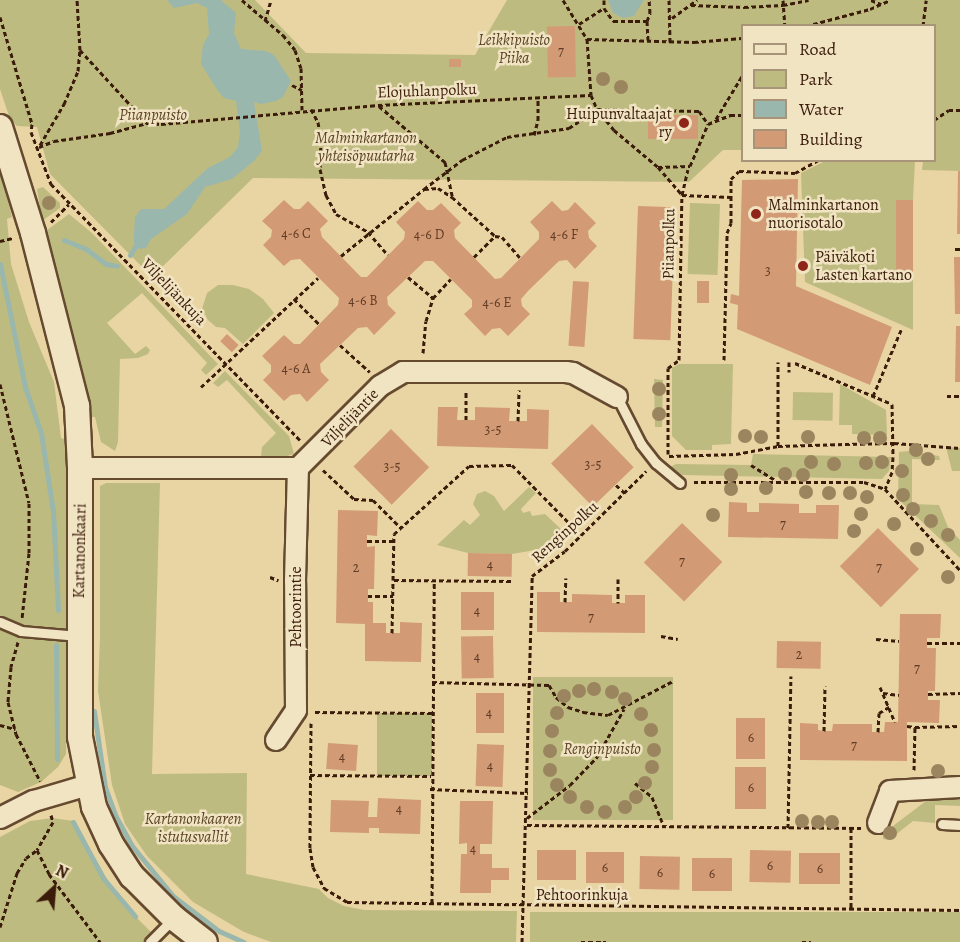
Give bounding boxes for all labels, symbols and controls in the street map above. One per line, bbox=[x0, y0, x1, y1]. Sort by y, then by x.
legend bbox=[741, 24, 936, 162]
park label: Leikkipuisto Piika bbox=[478, 30, 550, 68]
text: Road bbox=[799, 37, 836, 61]
house number: 7 bbox=[558, 44, 564, 60]
text: Park bbox=[799, 67, 833, 91]
street label: Elojuhlanpolku bbox=[377, 80, 477, 102]
text: Water bbox=[799, 97, 844, 121]
place label: Huipunvaltaajat ry bbox=[566, 104, 672, 142]
park label: Piianpuisto bbox=[119, 105, 187, 125]
marker: Huipunvaltaajat ry bbox=[677, 116, 691, 130]
text: Building bbox=[799, 127, 863, 151]
park label: Malminkartanon yhteisöpuutarha bbox=[315, 128, 417, 166]
place label: Malminkartanon nuorisotalo bbox=[768, 195, 879, 233]
marker: Malminkartanon nuorisotalo bbox=[749, 207, 763, 221]
street label: Piianpolku bbox=[659, 208, 679, 280]
house number: 4-6 C bbox=[281, 226, 311, 242]
house number: 4-6 D bbox=[414, 227, 444, 243]
house number: 4-6 F bbox=[550, 227, 578, 243]
place label: Päiväkoti Lasten kartano bbox=[815, 247, 912, 285]
street label: Viljelijänkuja bbox=[137, 255, 211, 329]
marker: Päiväkoti Lasten kartano bbox=[796, 259, 810, 273]
house number: 3 bbox=[765, 263, 771, 279]
house number: 4-6 B bbox=[348, 293, 378, 309]
house number: 4-6 E bbox=[482, 295, 512, 311]
house number: 4-6 A bbox=[281, 361, 311, 377]
street label: Viljelijäntie bbox=[317, 385, 383, 451]
house number: 3-5 bbox=[484, 422, 502, 438]
house number: 3-5 bbox=[584, 457, 602, 473]
house number: 3-5 bbox=[383, 459, 401, 475]
street label: Renginpolku bbox=[528, 497, 602, 567]
street label: Kartanonkaari bbox=[70, 503, 90, 599]
house number: 7 bbox=[780, 517, 786, 533]
house number: 7 bbox=[679, 554, 685, 570]
house number: 4 bbox=[487, 557, 493, 573]
house number: 2 bbox=[353, 560, 359, 576]
house number: 7 bbox=[876, 560, 882, 576]
street label: Pehtoorintie bbox=[286, 566, 306, 648]
house number: 4 bbox=[474, 603, 480, 619]
house number: 7 bbox=[588, 610, 594, 626]
house number: 2 bbox=[796, 647, 802, 663]
house number: 4 bbox=[474, 649, 480, 665]
house number: 7 bbox=[914, 661, 920, 677]
house number: 4 bbox=[486, 705, 492, 721]
house number: 6 bbox=[748, 730, 754, 746]
house number: 7 bbox=[851, 738, 857, 754]
park label: Renginpuisto bbox=[563, 739, 641, 759]
house number: 4 bbox=[339, 749, 345, 765]
house number: 4 bbox=[487, 758, 493, 774]
house number: 6 bbox=[748, 780, 754, 796]
house number: 4 bbox=[396, 801, 402, 817]
park label: Kartanonkaaren istutusvallit bbox=[145, 809, 241, 847]
house number: 4 bbox=[470, 841, 476, 857]
north arrow bbox=[24, 858, 84, 918]
house number: 6 bbox=[767, 858, 773, 874]
text: N bbox=[52, 859, 72, 884]
house number: 6 bbox=[602, 860, 608, 876]
house number: 6 bbox=[817, 861, 823, 877]
house number: 6 bbox=[657, 865, 663, 881]
house number: 6 bbox=[709, 866, 715, 882]
street label: Pehtoorinkuja bbox=[536, 885, 628, 905]

